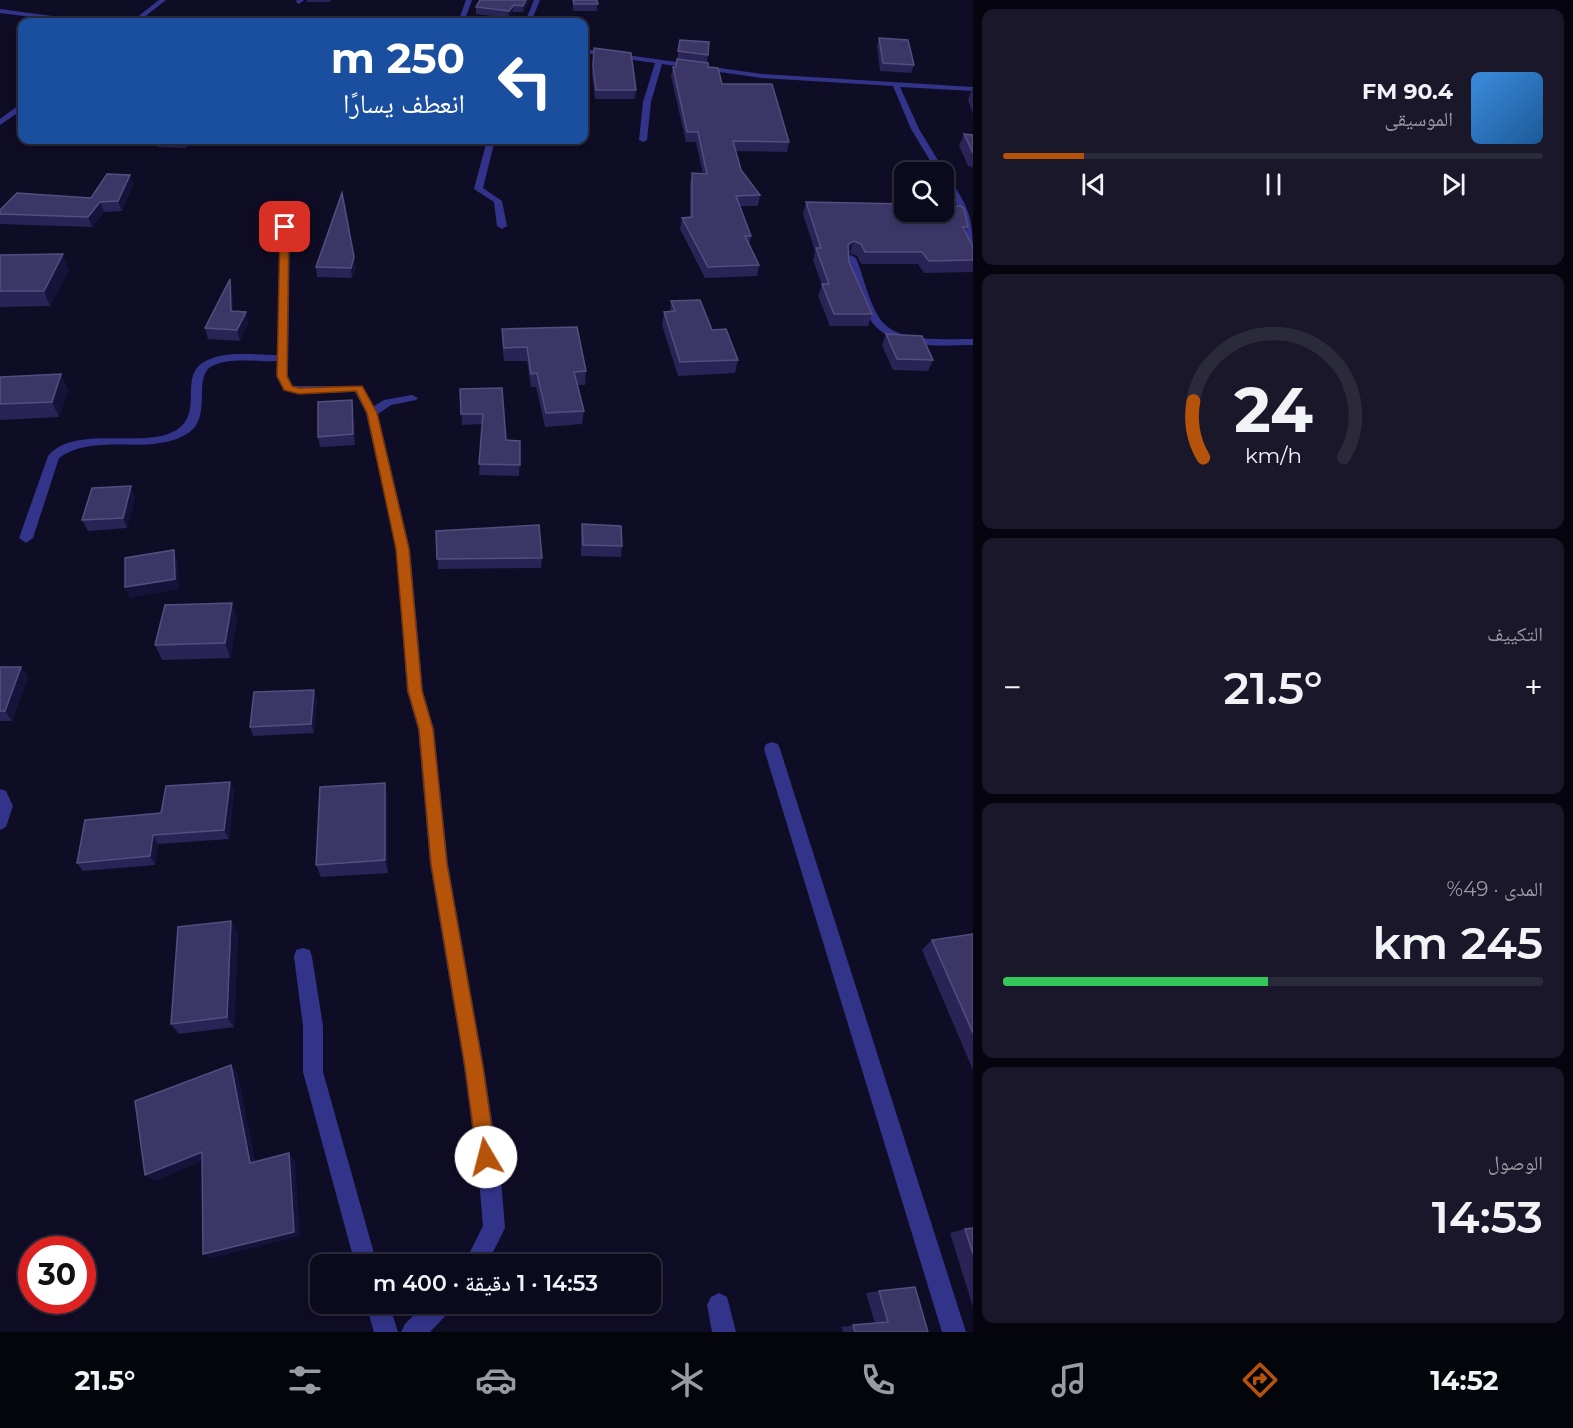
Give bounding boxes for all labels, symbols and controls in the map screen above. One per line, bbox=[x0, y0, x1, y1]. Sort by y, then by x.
text: 250 m bbox=[331, 32, 465, 84]
icon: left bbox=[486, 42, 564, 120]
text: 90.4 FM bbox=[1362, 78, 1453, 105]
text: انعطف يسارًا bbox=[343, 87, 465, 120]
text: الموسيقى bbox=[1385, 107, 1453, 131]
map controls bbox=[894, 162, 954, 222]
button: search bbox=[894, 162, 954, 222]
icon: previous bbox=[1077, 168, 1110, 201]
icon: pause bbox=[1257, 168, 1290, 201]
icon: next bbox=[1437, 168, 1470, 201]
pin bbox=[259, 201, 310, 252]
icon: arrive bbox=[268, 210, 301, 243]
text: 24 bbox=[1233, 373, 1313, 449]
text: km/h bbox=[1244, 443, 1302, 469]
text: التكييف bbox=[1487, 622, 1543, 646]
text: 21.5° bbox=[1223, 660, 1323, 715]
text: − bbox=[1003, 667, 1022, 707]
text: + bbox=[1524, 667, 1543, 707]
text: المدى · 49% bbox=[1447, 877, 1543, 901]
text: 245 km bbox=[1372, 915, 1543, 970]
position arrow bbox=[454, 1125, 518, 1189]
text: الوصول bbox=[1488, 1151, 1543, 1175]
text: 14:53 bbox=[1432, 1189, 1543, 1244]
speed limit sign: 30 bbox=[18, 1236, 96, 1314]
text: 14:53 · 1 دقيقة · 400 m bbox=[373, 1270, 598, 1297]
icon: filters bbox=[284, 1359, 326, 1401]
icon: car bbox=[475, 1359, 517, 1401]
icon: climate bbox=[666, 1359, 708, 1401]
icon: phone bbox=[857, 1359, 899, 1401]
icon: music bbox=[1048, 1359, 1090, 1401]
icon: directions bbox=[1239, 1359, 1281, 1401]
text: 21.5° bbox=[75, 1364, 135, 1397]
text: 14:52 bbox=[1430, 1364, 1499, 1397]

